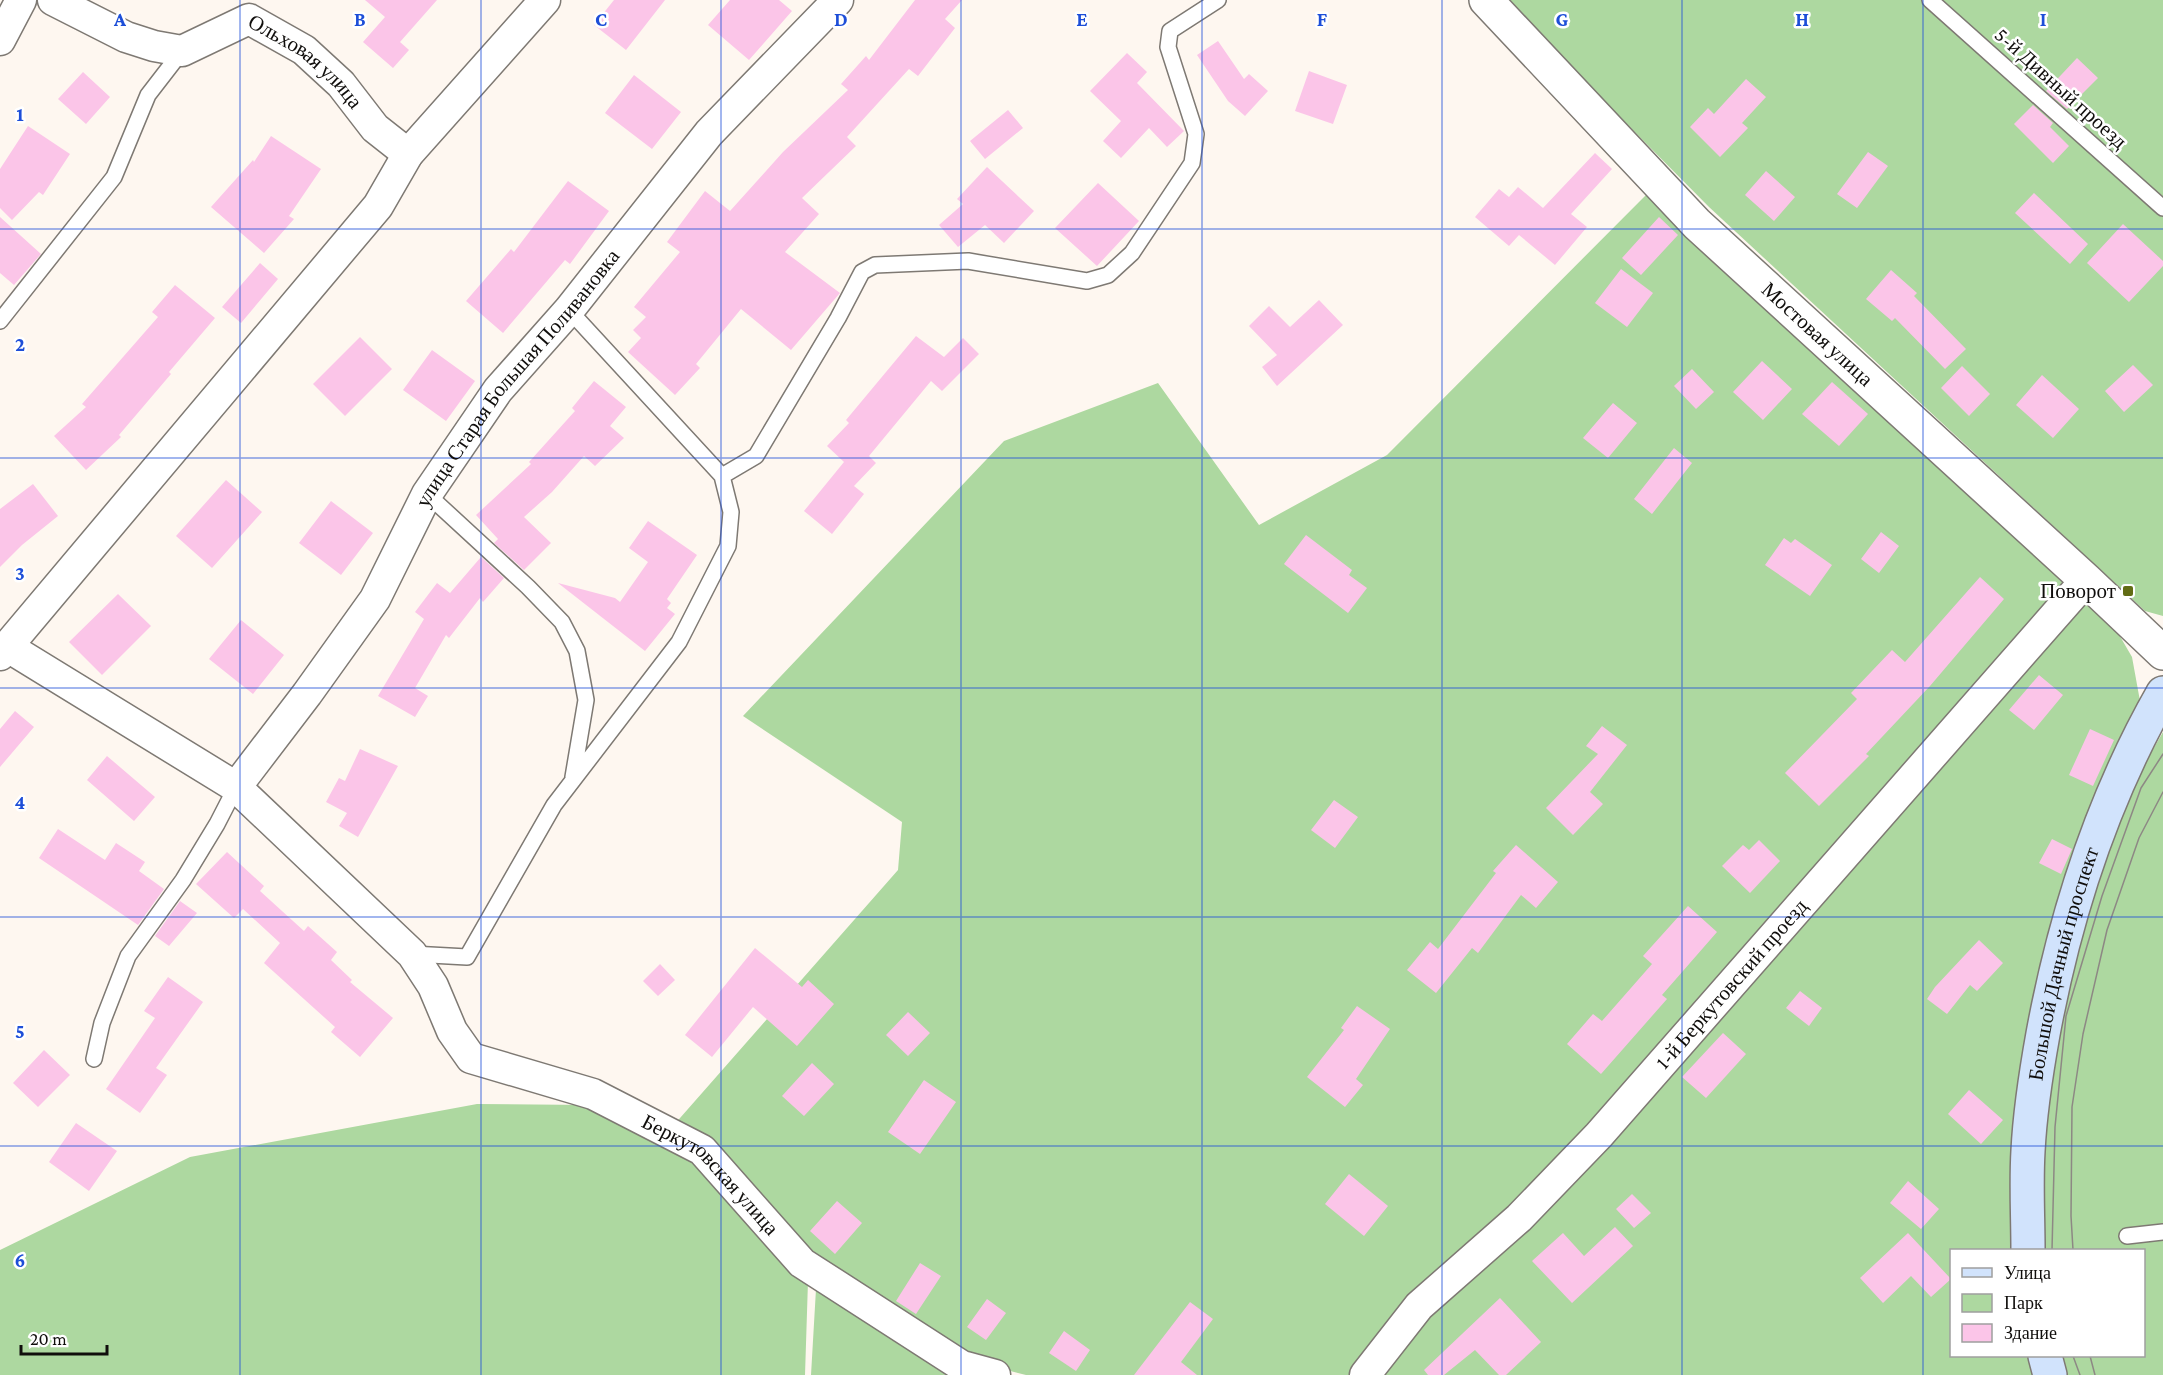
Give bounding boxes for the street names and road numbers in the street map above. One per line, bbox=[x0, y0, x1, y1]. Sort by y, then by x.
street label: Ольховая улица bbox=[244, 9, 368, 114]
street label: 5-й Дивный проезд bbox=[1990, 22, 2132, 154]
street label: улица Старая Большая Поливановка bbox=[410, 244, 625, 511]
street label: Мостовая улица bbox=[1757, 277, 1879, 392]
street label: Большой Дачный проспект bbox=[2023, 844, 2104, 1082]
street label: 1-й Беркутовский проезд bbox=[1651, 894, 1813, 1074]
street label: Беркутовская улица bbox=[638, 1109, 784, 1241]

